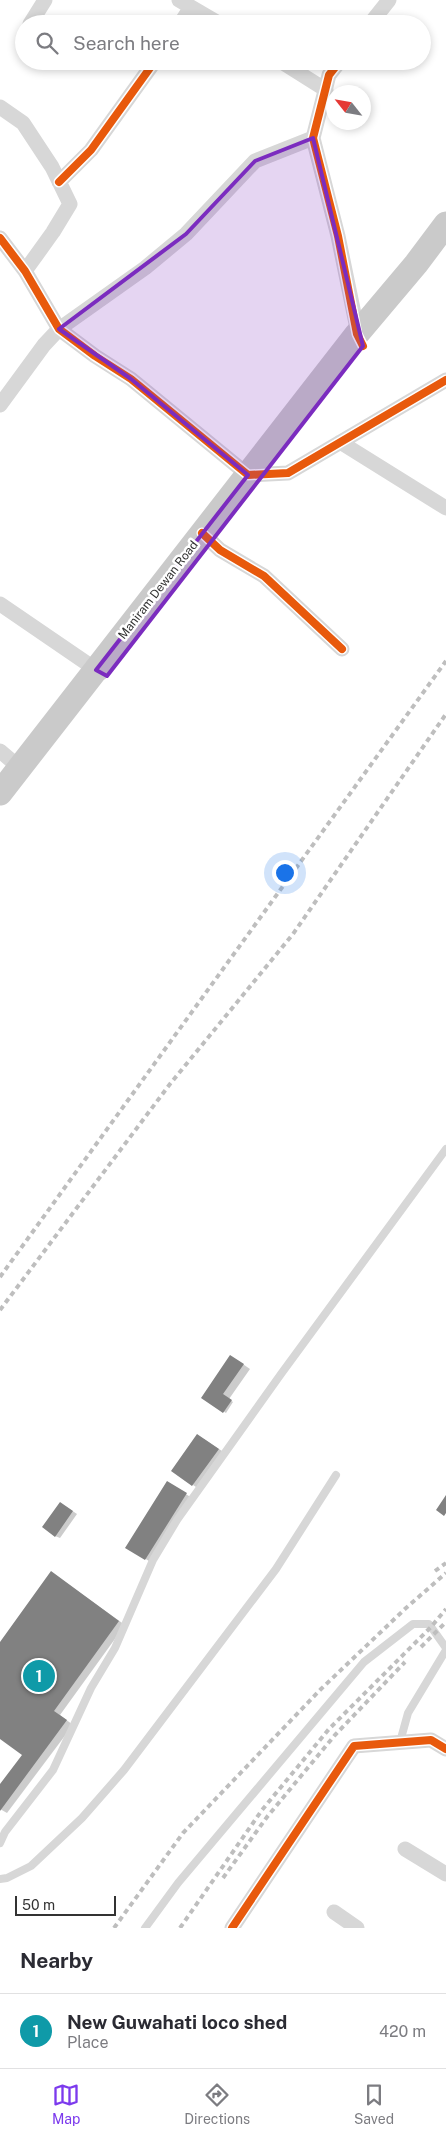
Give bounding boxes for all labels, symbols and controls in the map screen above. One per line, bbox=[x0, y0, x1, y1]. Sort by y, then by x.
search box bbox=[15, 15, 431, 70]
icon: search bbox=[33, 29, 61, 57]
text: Search here bbox=[73, 32, 180, 54]
north arrow bbox=[326, 85, 371, 130]
street label: Maniram Dewan Road bbox=[115, 538, 201, 642]
your location bbox=[272, 860, 298, 886]
pin: 1 bbox=[23, 1657, 55, 1695]
scale bar bbox=[15, 1893, 116, 1916]
text: 50 m bbox=[22, 1897, 55, 1913]
text: Nearby bbox=[20, 1948, 93, 1973]
text: New Guwahati loco shed bbox=[67, 2011, 287, 2033]
text: 1 bbox=[33, 2022, 39, 2041]
text: 420 m bbox=[379, 2022, 426, 2041]
text: Place bbox=[67, 2033, 109, 2052]
tab: Map bbox=[52, 2081, 80, 2127]
tab: Directions bbox=[184, 2081, 250, 2127]
tab: Saved bbox=[354, 2081, 394, 2127]

